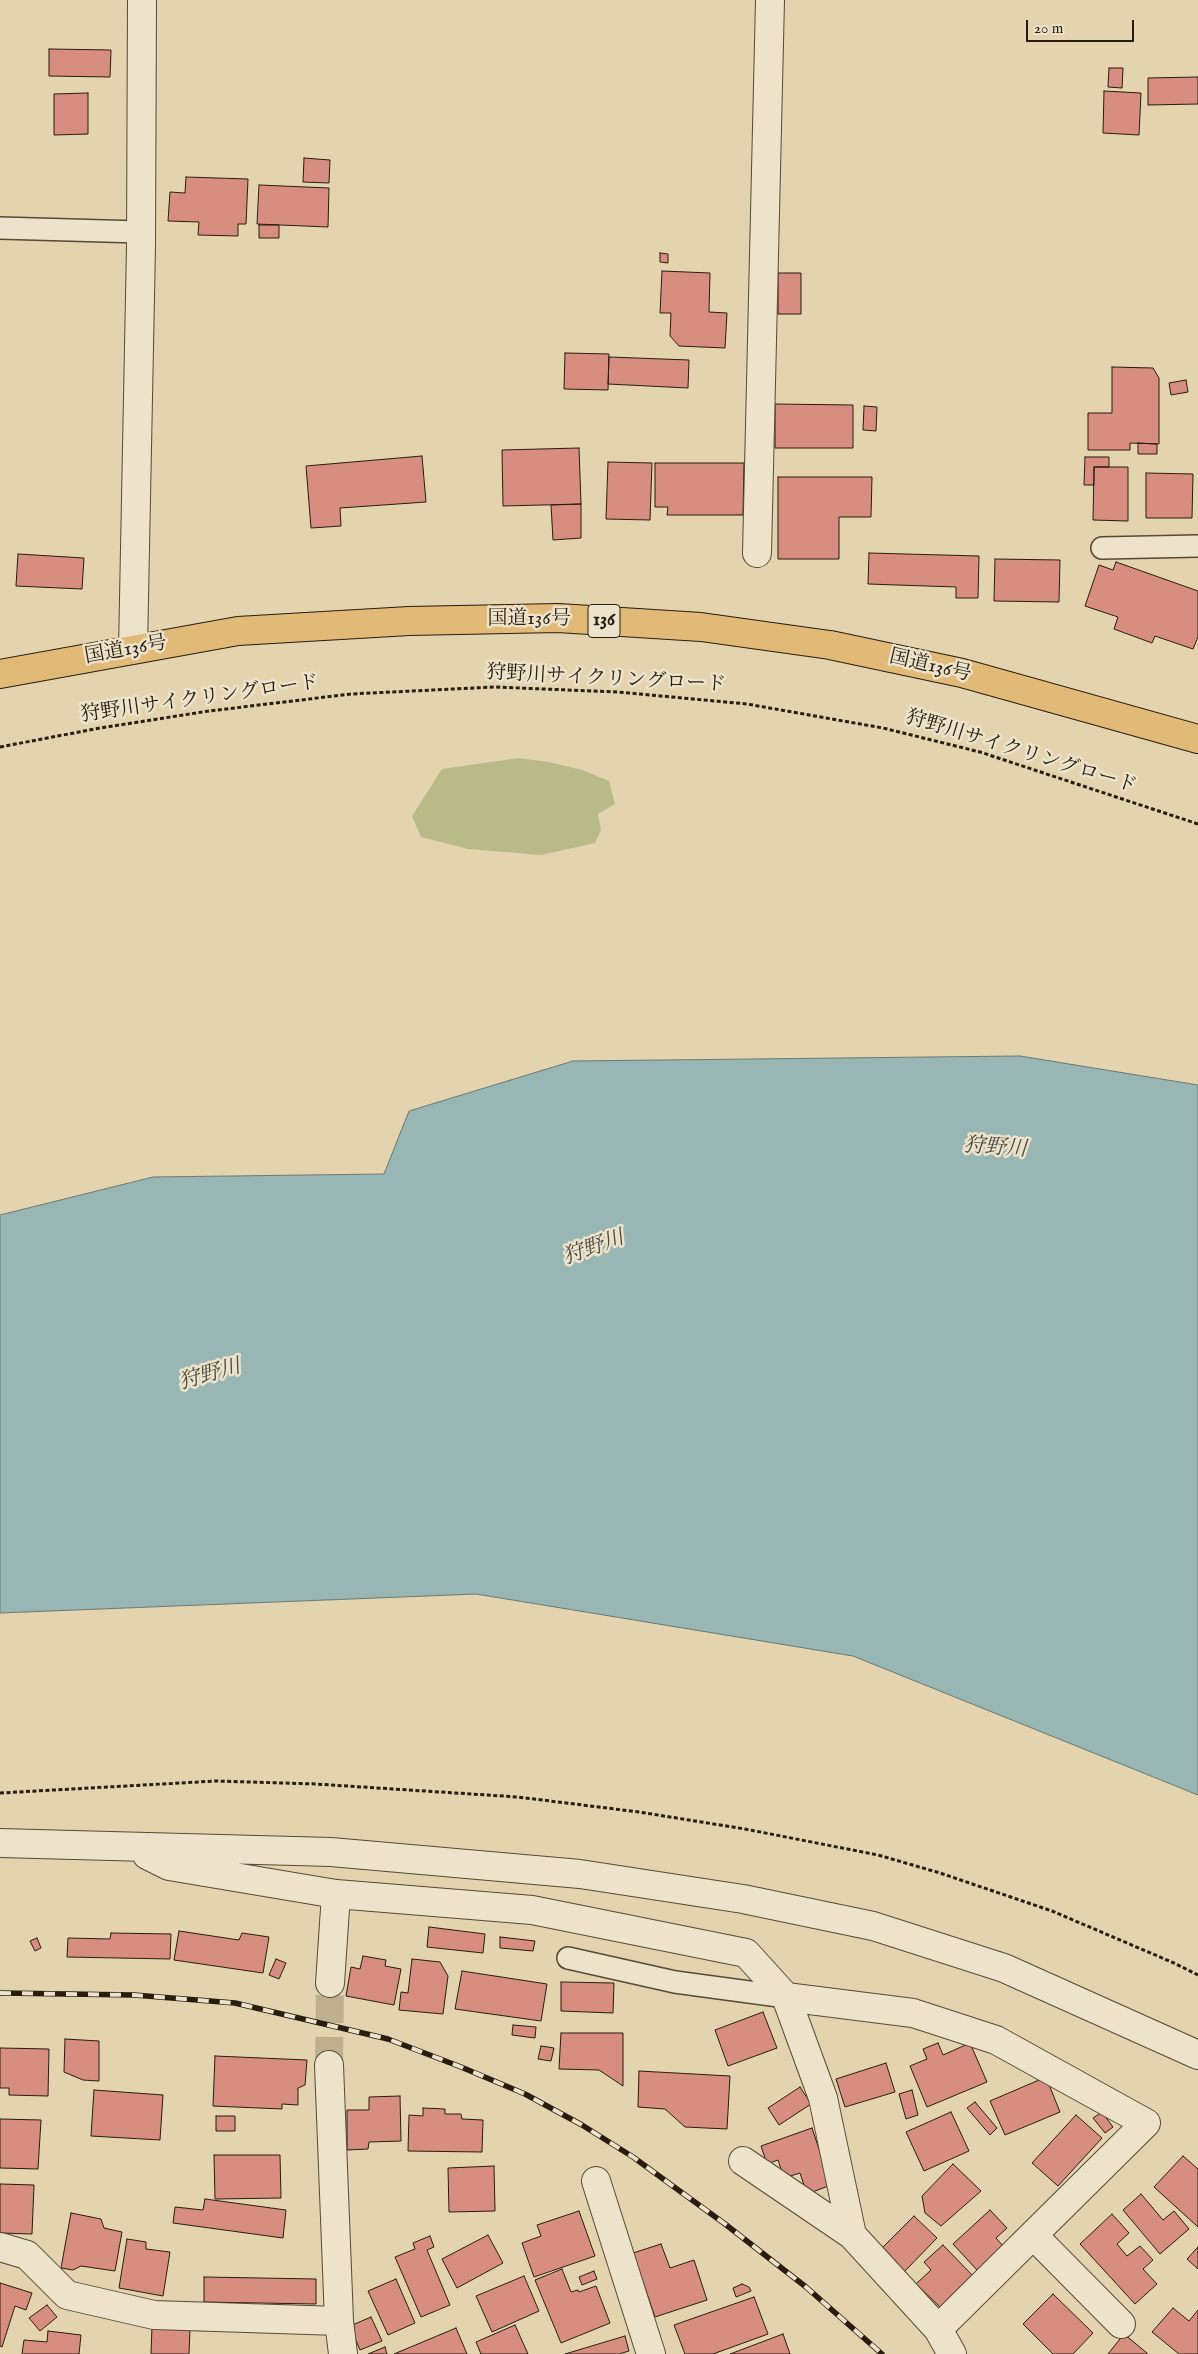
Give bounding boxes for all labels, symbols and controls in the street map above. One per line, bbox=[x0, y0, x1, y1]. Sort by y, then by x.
scale bar bbox=[1028, 10, 1136, 42]
text: 20 m bbox=[1034, 19, 1063, 38]
road number: 136 bbox=[588, 604, 620, 638]
street label: 国道136号 bbox=[487, 608, 571, 632]
street label: 国道136号 bbox=[83, 632, 169, 670]
street label: 国道136号 bbox=[887, 646, 973, 688]
street label: 狩野川サイクリングロード bbox=[486, 662, 726, 698]
street label: 狩野川サイクリングロード bbox=[79, 671, 321, 729]
street label: 狩野川サイクリングロード bbox=[903, 706, 1139, 800]
water label: 狩野川 bbox=[963, 1134, 1027, 1164]
water label: 狩野川 bbox=[560, 1226, 628, 1272]
water label: 狩野川 bbox=[176, 1355, 244, 1397]

